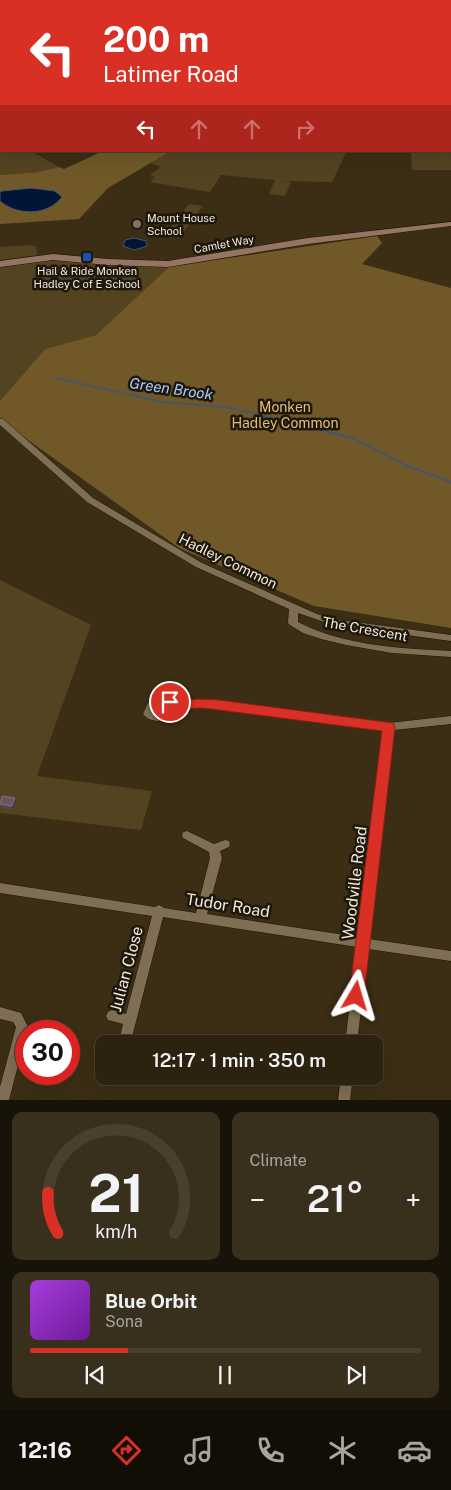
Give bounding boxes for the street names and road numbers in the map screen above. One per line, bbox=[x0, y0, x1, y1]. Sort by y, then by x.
street label: Camlet Way bbox=[193, 233, 255, 255]
street label: Hadley Common bbox=[176, 530, 280, 592]
street label: The Crescent bbox=[321, 614, 409, 644]
street label: Woodville Road bbox=[338, 825, 371, 941]
street label: Tudor Road bbox=[185, 890, 271, 921]
street label: Julian Close bbox=[106, 924, 147, 1014]

